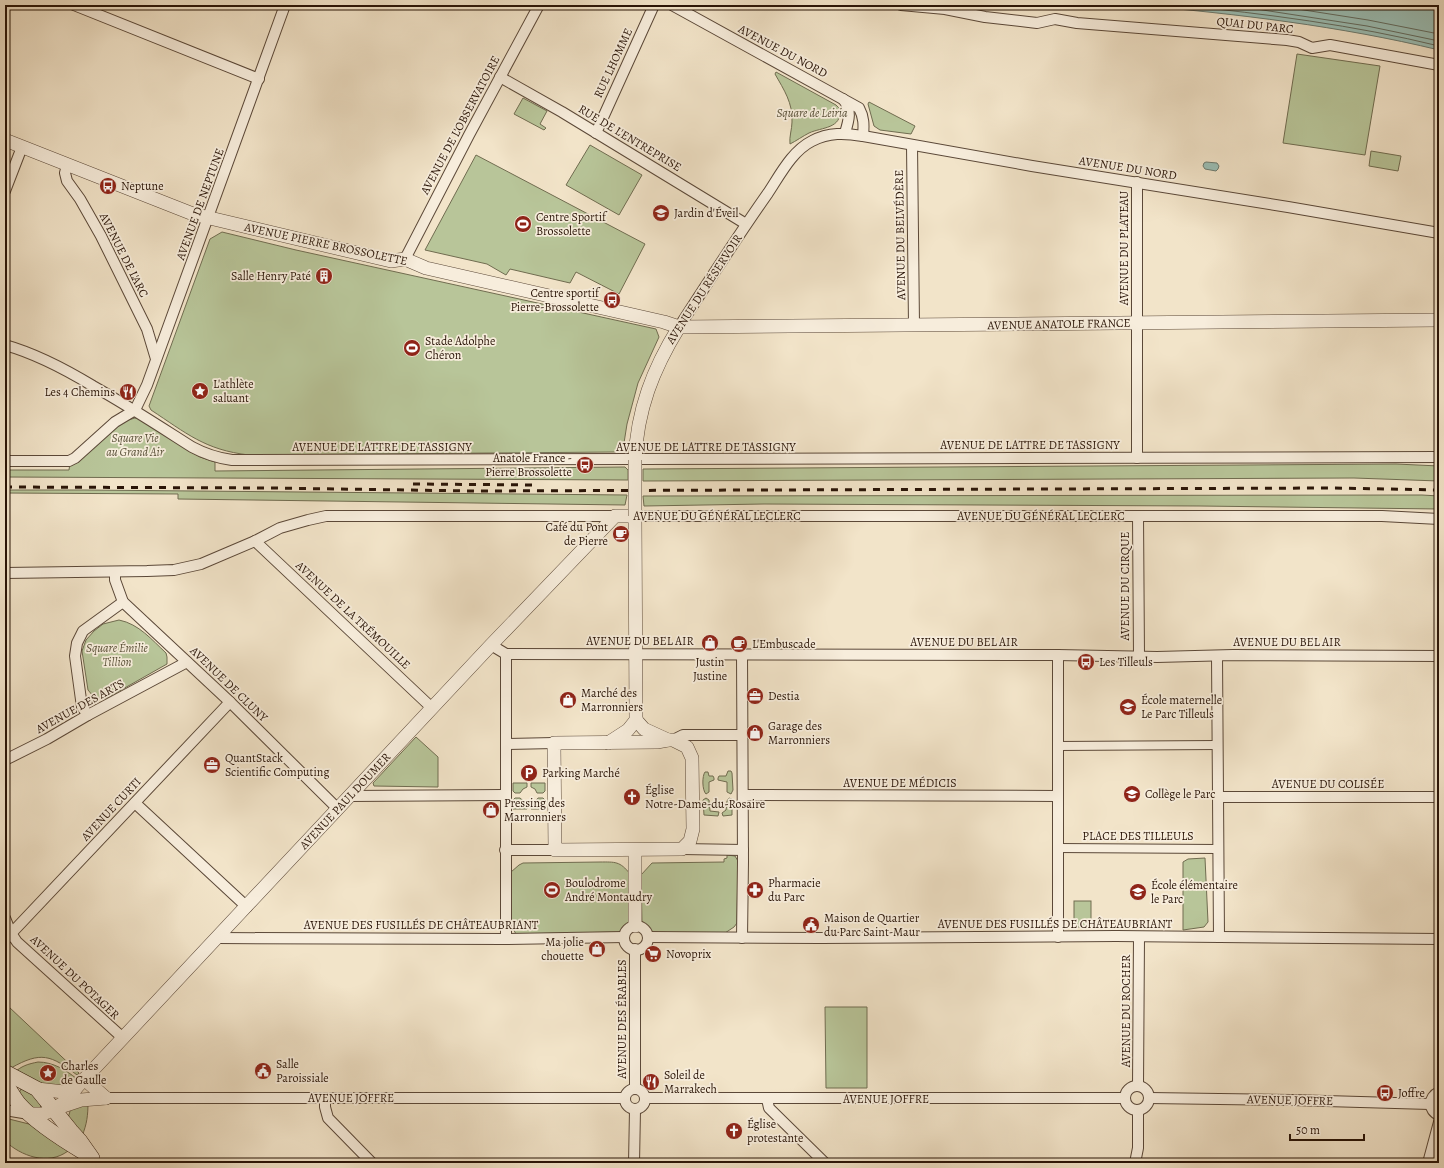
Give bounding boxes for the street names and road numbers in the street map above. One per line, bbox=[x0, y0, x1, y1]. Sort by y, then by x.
street label: QUAI DU PARC bbox=[1216, 13, 1294, 37]
street label: AVENUE DU NORD bbox=[735, 20, 830, 81]
street label: RUE LHOMME bbox=[590, 25, 636, 101]
street label: AVENUE DE L'OBSERVATOIRE bbox=[416, 53, 503, 198]
street label: RUE DE L'ENTREPRISE bbox=[575, 101, 685, 175]
street label: AVENUE DE NEPTUNE bbox=[172, 146, 228, 263]
street label: AVENUE DU NORD bbox=[1077, 152, 1178, 184]
street label: AVENUE DU BELVÉDÈRE bbox=[891, 170, 909, 301]
street label: AVENUE DU PLATEAU bbox=[1116, 191, 1132, 306]
street label: AVENUE DE L'ARC bbox=[95, 209, 152, 300]
street label: AVENUE PIERRE BROSSOLETTE bbox=[242, 219, 409, 269]
street label: AVENUE DU RÉSERVOIR bbox=[662, 230, 746, 348]
street label: AVENUE ANATOLE FRANCE bbox=[986, 315, 1131, 333]
street label: AVENUE DE LATTRE DE TASSIGNY bbox=[939, 437, 1120, 453]
street label: AVENUE DE LATTRE DE TASSIGNY bbox=[291, 439, 472, 455]
street label: AVENUE DE LATTRE DE TASSIGNY bbox=[615, 439, 796, 455]
street label: AVENUE DU GÉNÉRAL LECLERC bbox=[632, 508, 801, 524]
street label: AVENUE DU GÉNÉRAL LECLERC bbox=[956, 508, 1125, 524]
street label: AVENUE DU CIRQUE bbox=[1117, 532, 1133, 641]
street label: AVENUE DE LA TRÉMOUILLE bbox=[291, 557, 414, 673]
street label: AVENUE DU BEL AIR bbox=[585, 633, 694, 649]
street label: AVENUE DU BEL AIR bbox=[909, 634, 1018, 650]
street label: AVENUE DU BEL AIR bbox=[1232, 634, 1341, 650]
street label: AVENUE DE CLUNY bbox=[186, 642, 272, 726]
street label: AVENUE DES ARTS bbox=[32, 675, 127, 737]
street label: AVENUE PAUL DOUMER bbox=[295, 749, 394, 853]
street label: AVENUE CURTI bbox=[77, 774, 145, 845]
street label: AVENUE DE MÉDICIS bbox=[842, 775, 957, 791]
street label: AVENUE DU COLISÉE bbox=[1271, 776, 1384, 792]
street label: PLACE DES TILLEULS bbox=[1082, 828, 1194, 844]
street label: AVENUE DES FUSILLÉS DE CHÂTEAUBRIANT bbox=[937, 916, 1173, 932]
street label: AVENUE DES FUSILLÉS DE CHÂTEAUBRIANT bbox=[303, 917, 539, 933]
street label: AVENUE DU POTAGER bbox=[26, 931, 124, 1023]
street label: AVENUE DU ROCHER bbox=[1118, 954, 1134, 1068]
street label: AVENUE DES ÉRABLES bbox=[614, 959, 630, 1080]
street label: AVENUE JOFFRE bbox=[307, 1090, 394, 1106]
street label: AVENUE JOFFRE bbox=[842, 1091, 929, 1107]
street label: AVENUE JOFFRE bbox=[1246, 1091, 1333, 1109]

